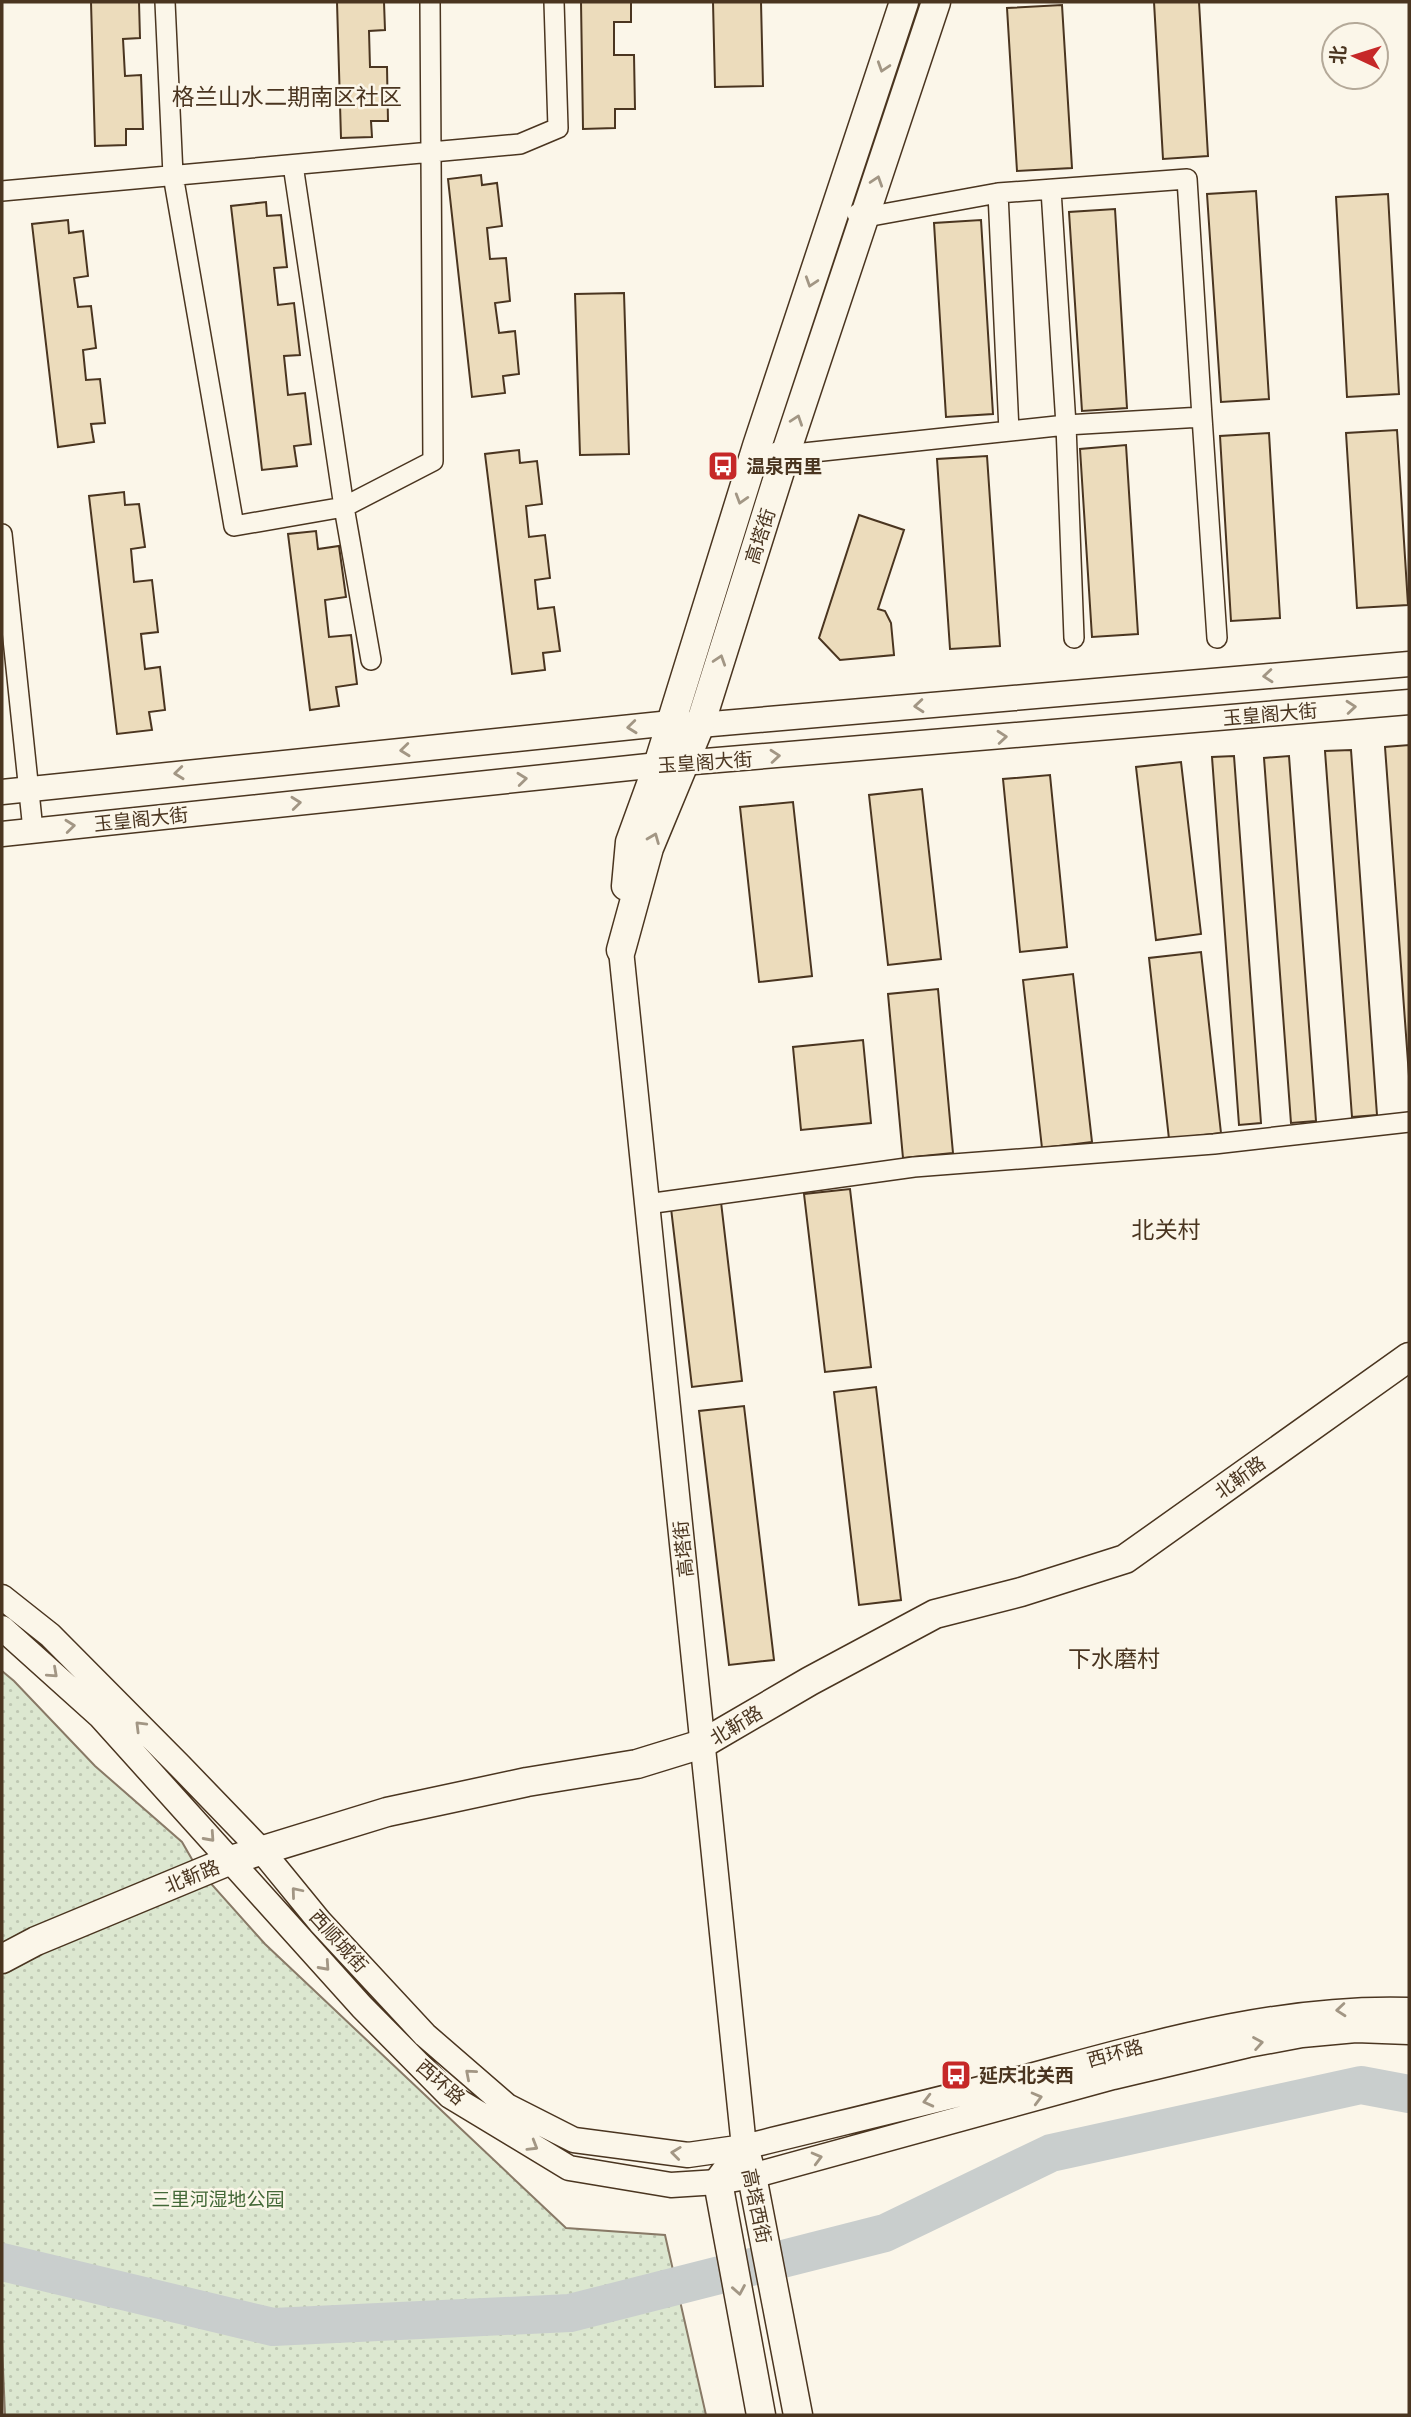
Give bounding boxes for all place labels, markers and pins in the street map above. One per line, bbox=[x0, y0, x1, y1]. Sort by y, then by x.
bus stop icon: 温泉西里 bbox=[706, 449, 740, 483]
place label: 温泉西里 bbox=[746, 453, 822, 479]
bus stop icon: 延庆北关西 bbox=[939, 2058, 973, 2092]
place label: 延庆北关西 bbox=[979, 2062, 1074, 2088]

